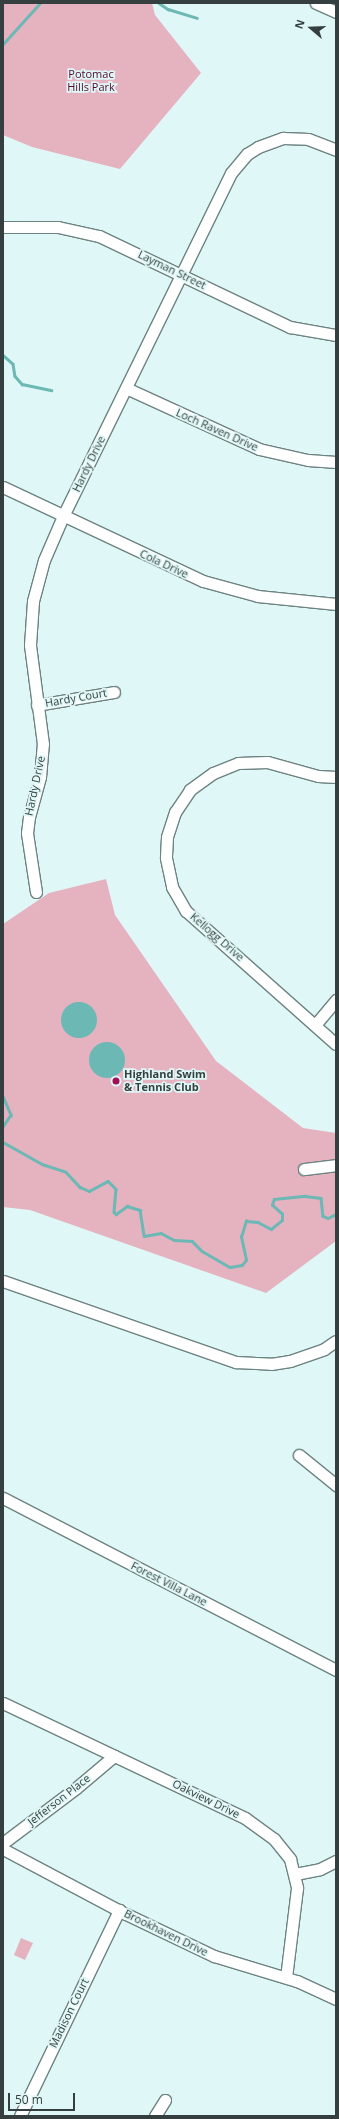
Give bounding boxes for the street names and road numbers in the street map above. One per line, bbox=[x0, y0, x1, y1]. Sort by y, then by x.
street label: Layman Street bbox=[136, 248, 208, 292]
street label: Loch Raven Drive bbox=[174, 406, 260, 454]
street label: Hardy Drive bbox=[70, 434, 108, 494]
street label: Cola Drive bbox=[138, 547, 190, 581]
street label: Hardy Court bbox=[44, 686, 108, 710]
street label: Hardy Drive bbox=[22, 755, 48, 817]
street label: Kellogg Drive bbox=[187, 910, 247, 964]
street label: Forest Villa Lane bbox=[129, 1559, 209, 1609]
street label: Jefferson Place bbox=[25, 1772, 93, 1828]
street label: Oakview Drive bbox=[170, 1777, 242, 1821]
street label: Brookhaven Drive bbox=[122, 1907, 210, 1959]
street label: Madison Court bbox=[46, 1976, 92, 2050]

